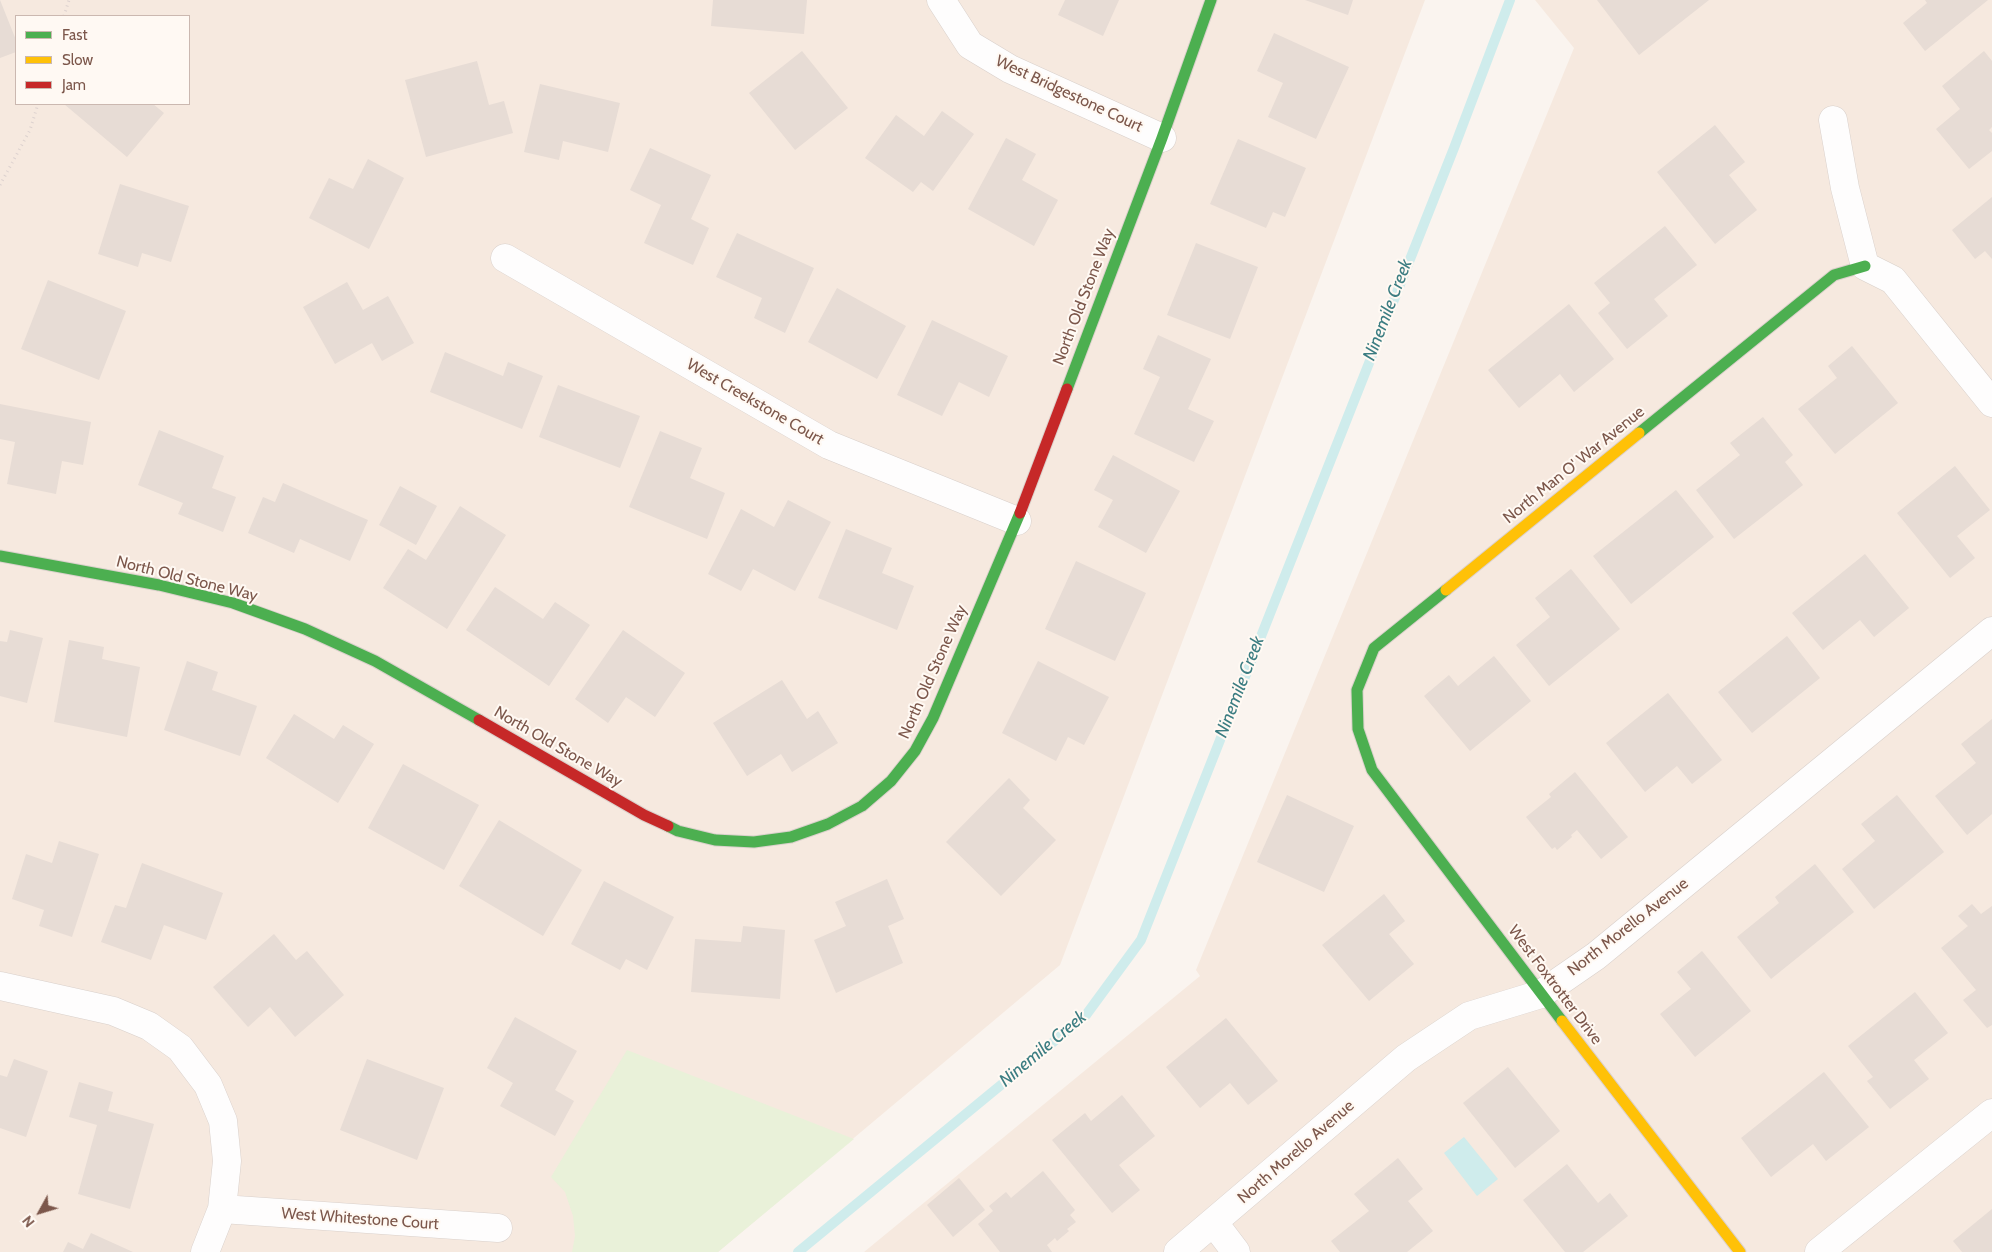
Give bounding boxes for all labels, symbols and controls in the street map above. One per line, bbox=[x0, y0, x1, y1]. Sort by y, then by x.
legend bbox=[15, 15, 190, 105]
text: Fast bbox=[62, 26, 87, 44]
text: Slow bbox=[62, 51, 93, 69]
street label: West Bridgestone Court bbox=[992, 51, 1146, 137]
text: Jam bbox=[62, 76, 86, 94]
street label: North Old Stone Way bbox=[1049, 226, 1119, 368]
water label: Ninemile Creek bbox=[1359, 256, 1417, 364]
street label: West Creekstone Court bbox=[683, 355, 827, 449]
street label: North Man O' War Avenue bbox=[1500, 402, 1648, 528]
street label: North Old Stone Way bbox=[114, 552, 260, 606]
street label: North Old Stone Way bbox=[895, 602, 971, 742]
water label: Ninemile Creek bbox=[1211, 633, 1269, 741]
street label: North Old Stone Way bbox=[490, 702, 626, 792]
street label: North Morello Avenue bbox=[1564, 874, 1692, 980]
street label: West Foxtrotter Drive bbox=[1504, 922, 1606, 1048]
water label: Ninemile Creek bbox=[995, 1006, 1091, 1092]
street label: North Morello Avenue bbox=[1234, 1096, 1358, 1208]
north arrow bbox=[15, 1187, 65, 1237]
street label: West Whitestone Court bbox=[281, 1204, 439, 1234]
text: N bbox=[18, 1212, 38, 1231]

